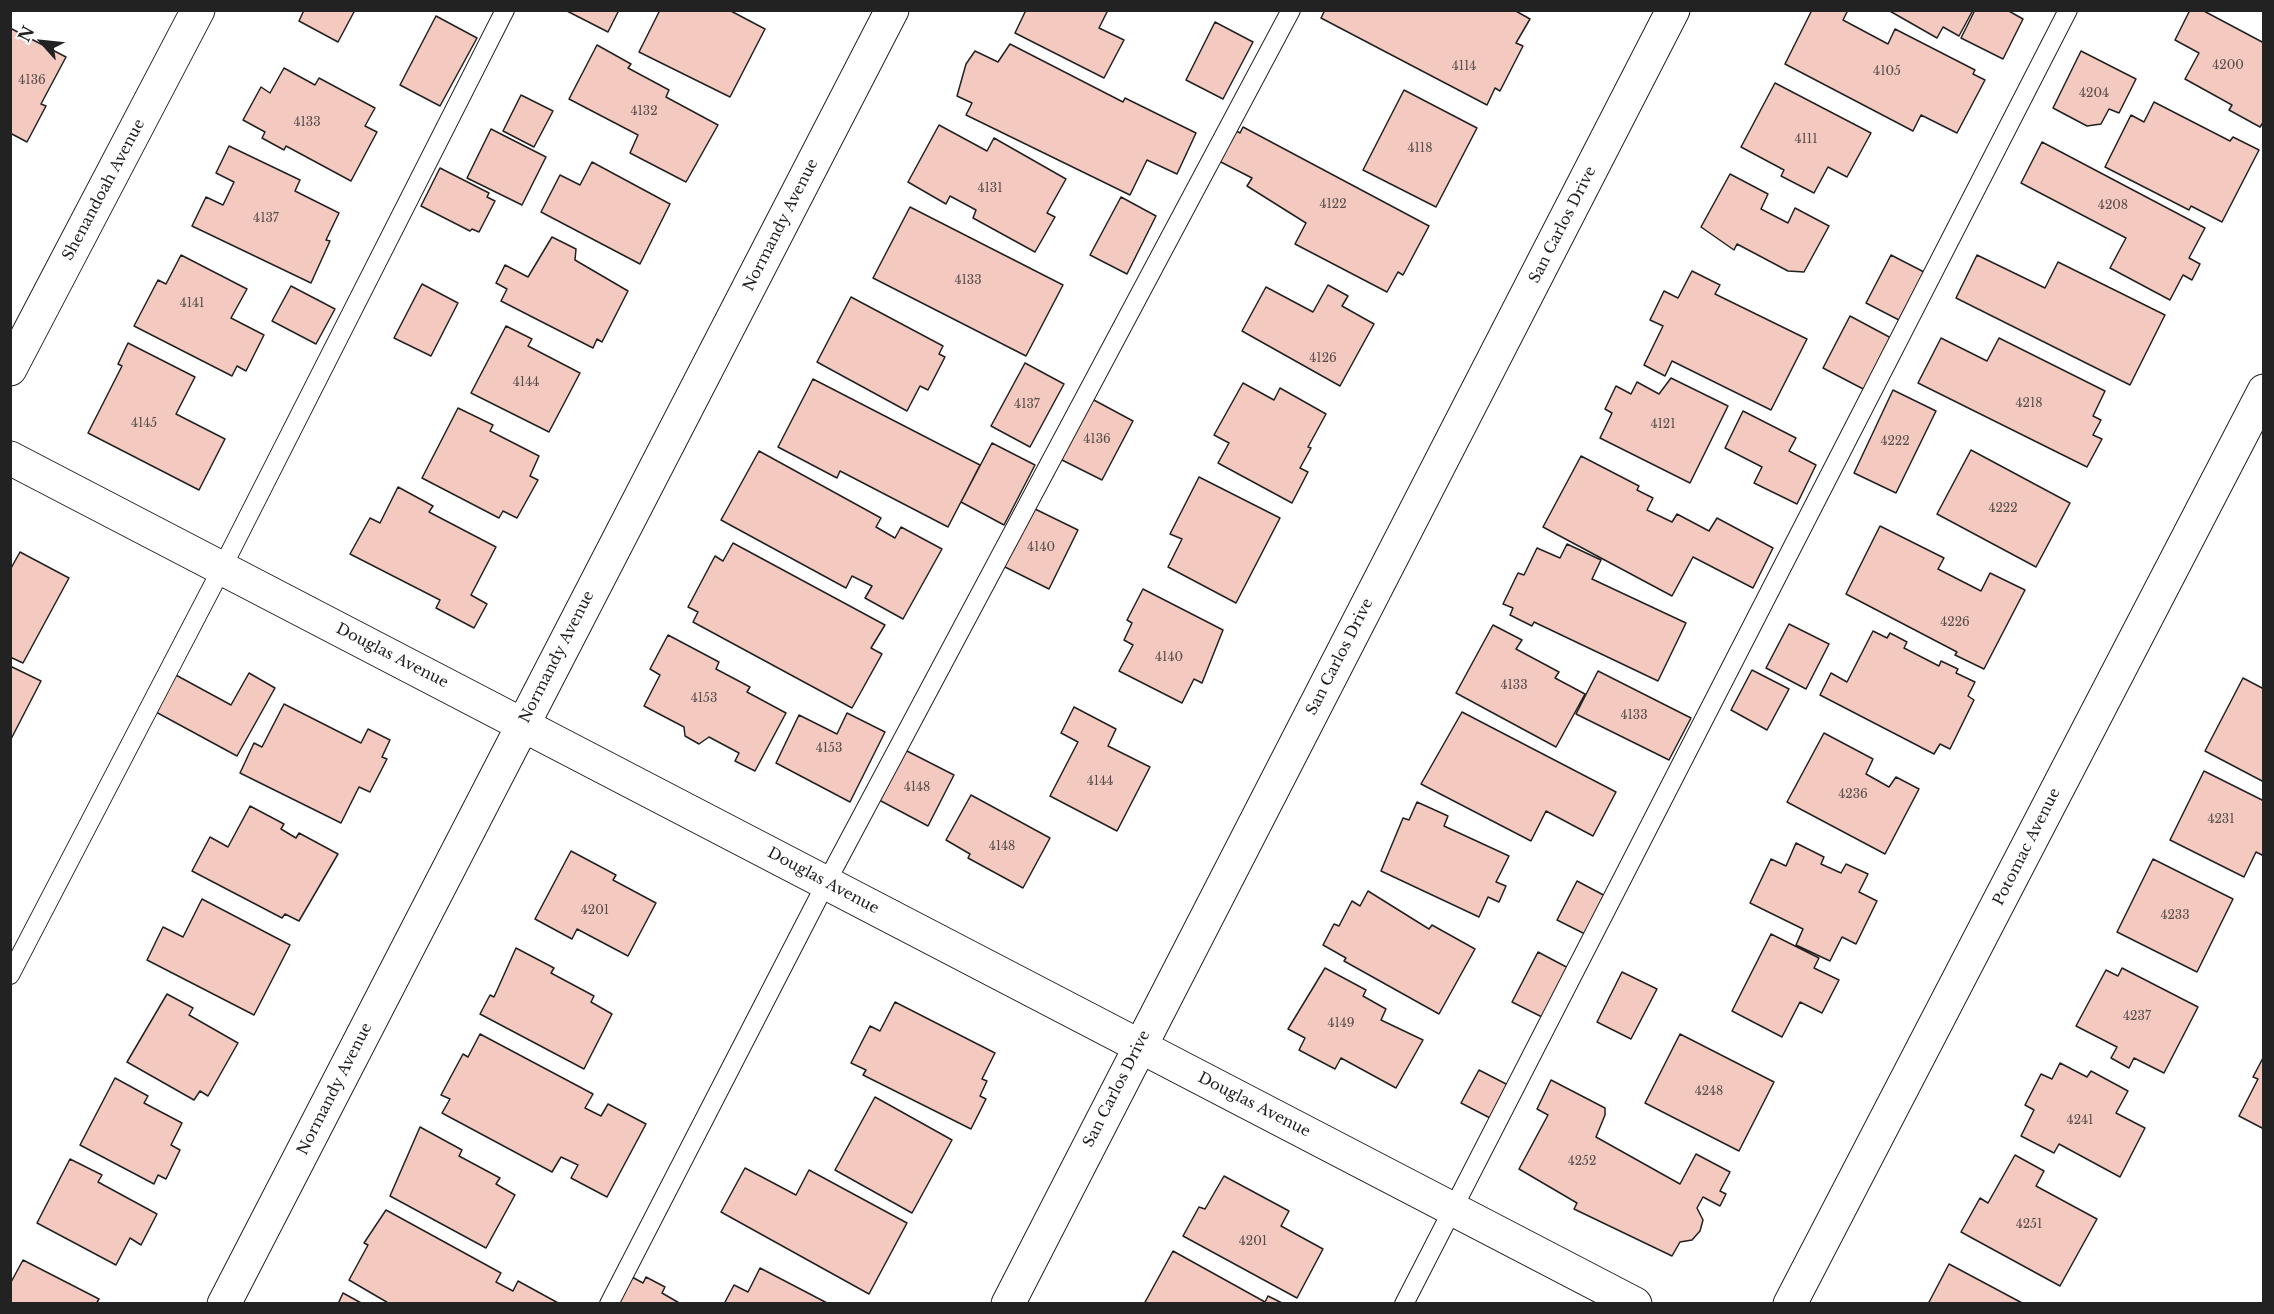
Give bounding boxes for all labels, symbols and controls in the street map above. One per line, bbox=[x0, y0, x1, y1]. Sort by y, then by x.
north arrow bbox=[12, 12, 72, 72]
text: N bbox=[14, 23, 38, 45]
house number: 4200 bbox=[2212, 59, 2244, 73]
house number: 4114 bbox=[1452, 60, 1476, 74]
house number: 4105 bbox=[1873, 65, 1901, 79]
house number: 4136 bbox=[18, 74, 46, 88]
house number: 4204 bbox=[2079, 87, 2109, 101]
house number: 4132 bbox=[630, 105, 658, 119]
street label: Shenandoah Avenue bbox=[59, 116, 149, 264]
house number: 4133 bbox=[293, 116, 321, 130]
house number: 4111 bbox=[1794, 133, 1818, 147]
house number: 4118 bbox=[1408, 142, 1432, 156]
street label: Normandy Avenue bbox=[740, 156, 822, 294]
street label: San Carlos Drive bbox=[1526, 164, 1600, 286]
house number: 4131 bbox=[977, 182, 1003, 196]
house number: 4122 bbox=[1319, 198, 1347, 212]
house number: 4208 bbox=[2098, 199, 2128, 213]
house number: 4137 bbox=[253, 212, 279, 226]
house number: 4133 bbox=[954, 274, 982, 288]
house number: 4141 bbox=[180, 297, 204, 311]
house number: 4126 bbox=[1309, 352, 1337, 366]
house number: 4144 bbox=[513, 376, 539, 390]
house number: 4218 bbox=[2015, 397, 2043, 411]
house number: 4137 bbox=[1014, 398, 1040, 412]
house number: 4145 bbox=[131, 417, 157, 431]
house number: 4121 bbox=[1650, 418, 1676, 432]
house number: 4136 bbox=[1083, 433, 1111, 447]
house number: 4222 bbox=[1880, 435, 1910, 449]
house number: 4222 bbox=[1988, 502, 2018, 516]
house number: 4140 bbox=[1027, 541, 1055, 555]
street label: Normandy Avenue bbox=[516, 588, 598, 726]
street label: San Carlos Drive bbox=[1303, 596, 1377, 718]
house number: 4226 bbox=[1940, 616, 1970, 630]
street label: Douglas Avenue bbox=[333, 620, 451, 692]
house number: 4140 bbox=[1155, 651, 1183, 665]
house number: 4133 bbox=[1500, 679, 1528, 693]
house number: 4153 bbox=[691, 692, 717, 706]
house number: 4133 bbox=[1620, 709, 1648, 723]
house number: 4153 bbox=[816, 742, 842, 756]
house number: 4144 bbox=[1087, 775, 1113, 789]
house number: 4148 bbox=[904, 781, 930, 795]
street label: Potomac Avenue bbox=[1990, 785, 2064, 909]
house number: 4236 bbox=[1838, 788, 1868, 802]
house number: 4231 bbox=[2207, 813, 2235, 827]
house number: 4148 bbox=[989, 840, 1015, 854]
street label: Douglas Avenue bbox=[764, 844, 882, 918]
house number: 4201 bbox=[581, 904, 609, 918]
house number: 4233 bbox=[2160, 909, 2190, 923]
house number: 4237 bbox=[2123, 1010, 2151, 1024]
house number: 4149 bbox=[1327, 1017, 1355, 1031]
street label: Normandy Avenue bbox=[294, 1020, 376, 1158]
street label: San Carlos Drive bbox=[1080, 1028, 1154, 1150]
street label: Douglas Avenue bbox=[1195, 1069, 1313, 1141]
house number: 4248 bbox=[1695, 1085, 1723, 1099]
house number: 4241 bbox=[2067, 1114, 2093, 1128]
house number: 4252 bbox=[1568, 1155, 1596, 1169]
house number: 4251 bbox=[2016, 1218, 2042, 1232]
house number: 4201 bbox=[1239, 1235, 1267, 1249]

